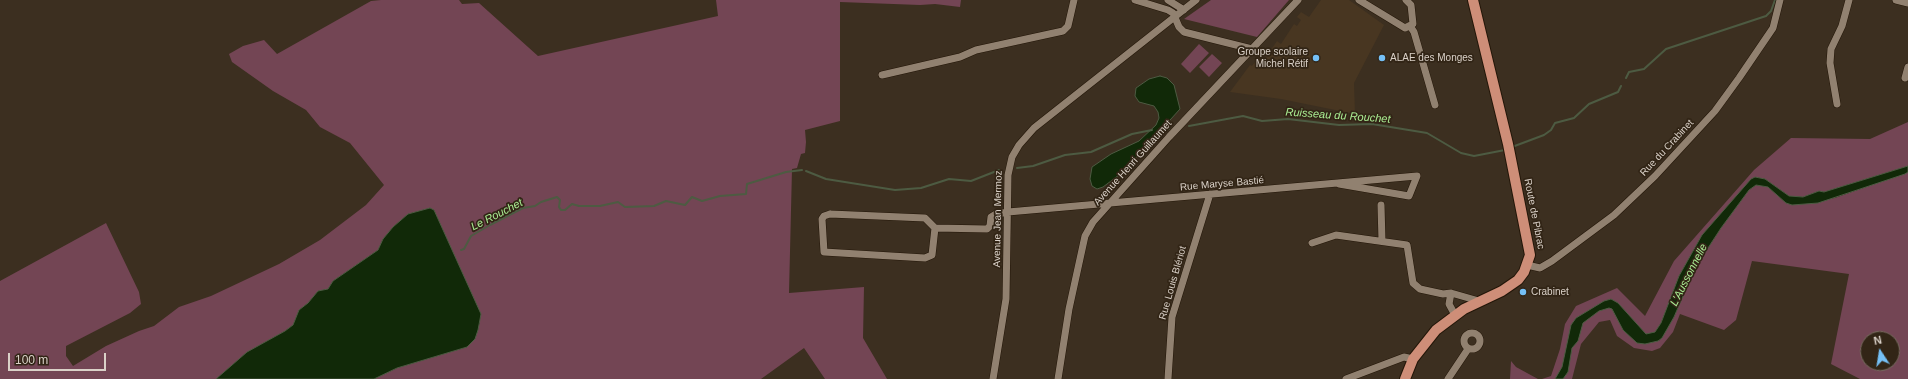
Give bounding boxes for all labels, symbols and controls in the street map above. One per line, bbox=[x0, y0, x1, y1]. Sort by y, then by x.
place label: Groupe scolaire Michel Rétif bbox=[1237, 46, 1308, 70]
place label: ALAE des Monges bbox=[1390, 52, 1473, 64]
marker: Groupe scolaire Michel Rétif bbox=[1311, 53, 1321, 63]
marker: ALAE des Monges bbox=[1377, 53, 1387, 63]
water label: Ruisseau du Rouchet bbox=[1285, 106, 1391, 126]
street label: Rue du Crabinet bbox=[1638, 117, 1696, 179]
street label: Avenue Henri Guillaumet bbox=[1091, 118, 1175, 208]
street label: Avenue Jean Mermoz bbox=[991, 170, 1005, 268]
street label: Rue Maryse Bastié bbox=[1179, 174, 1265, 194]
street label: Route de Pibrac bbox=[1521, 178, 1547, 250]
water label: Le Rouchet bbox=[469, 196, 525, 234]
water label: L'Aussonnelle bbox=[1668, 242, 1710, 308]
street label: Rue Louis Blériot bbox=[1157, 245, 1189, 321]
place label: Crabinet bbox=[1531, 286, 1569, 298]
marker: Crabinet bbox=[1518, 287, 1528, 297]
north arrow bbox=[1860, 331, 1900, 371]
text: N bbox=[1873, 334, 1883, 347]
scale bar bbox=[10, 345, 108, 371]
text: 100 m bbox=[15, 353, 48, 367]

